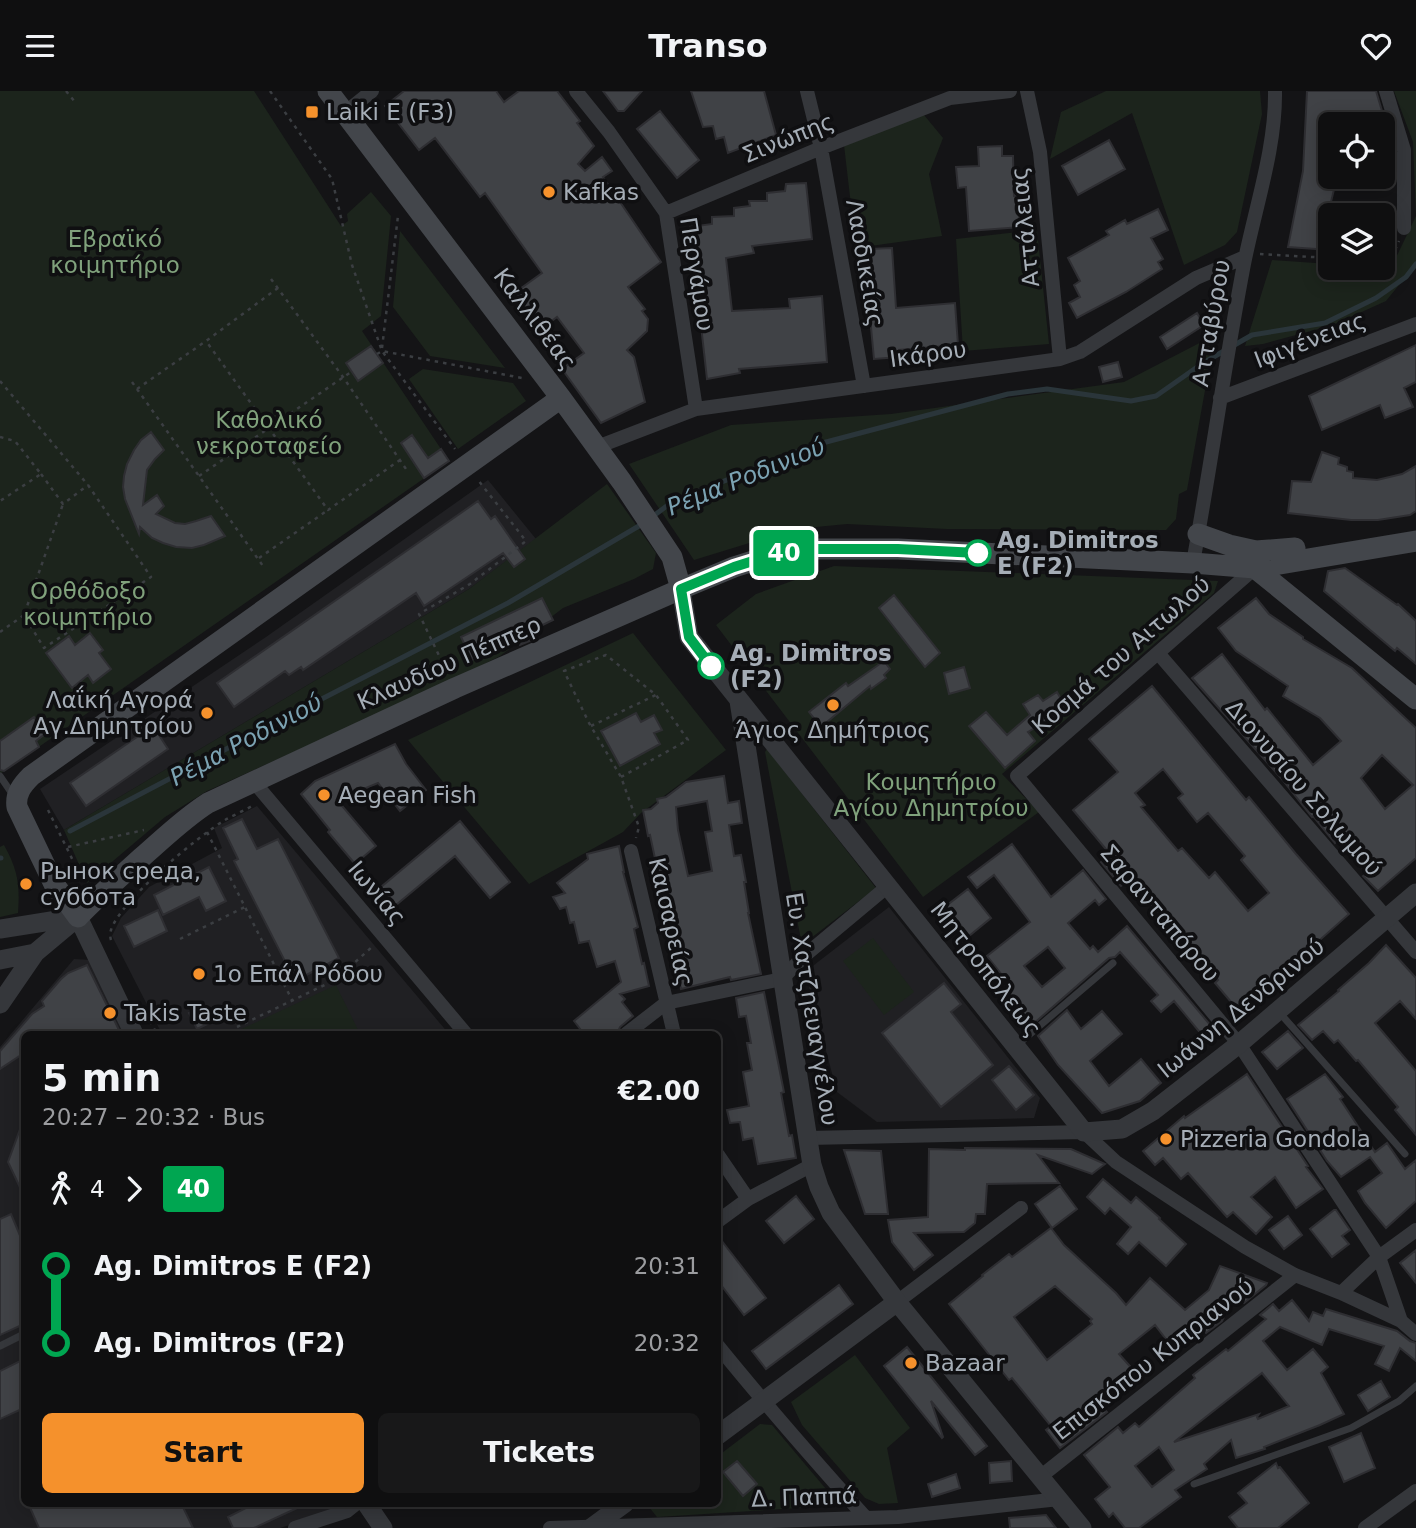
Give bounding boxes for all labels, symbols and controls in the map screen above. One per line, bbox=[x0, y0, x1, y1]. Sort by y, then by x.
icon: menu bbox=[21, 27, 59, 65]
text: Transo bbox=[648, 27, 768, 65]
icon: heart bbox=[1357, 27, 1395, 65]
place label: Laiki E (F3) bbox=[326, 99, 454, 125]
marker: Laiki E (F3) bbox=[304, 104, 320, 120]
street label: Σινώπης bbox=[738, 108, 838, 168]
map controls bbox=[1318, 112, 1395, 280]
button: locate bbox=[1318, 112, 1395, 189]
street label: Αττάλειας bbox=[1006, 165, 1044, 289]
place label: Kafkas bbox=[563, 179, 639, 205]
marker: Kafkas bbox=[541, 184, 557, 200]
street label: Λαοδικείας bbox=[841, 197, 889, 329]
button: layers bbox=[1318, 203, 1395, 280]
street label: Περγάμου bbox=[675, 215, 719, 333]
park label: Εβραϊκό κοιμητήριο bbox=[50, 226, 180, 278]
street label: Ατταβύρου bbox=[1187, 257, 1235, 389]
street label: Καλλιθέας bbox=[488, 263, 582, 375]
street label: Ιφιγένειας bbox=[1250, 307, 1370, 373]
street label: Ικάρου bbox=[888, 336, 968, 372]
park label: Καθολικό νεκροταφείο bbox=[196, 407, 342, 459]
water label: Ρέμα Ροδινιού bbox=[663, 432, 829, 521]
place label: Ag. Dimitros E (F2) bbox=[997, 527, 1159, 579]
line badge: 40 bbox=[752, 530, 816, 576]
text: 40 bbox=[767, 539, 801, 567]
marker: Ag. Dimitros E (F2) bbox=[965, 540, 991, 566]
street label: Κοσμά του Αιτωλού bbox=[1027, 571, 1215, 739]
park label: Ορθόδοξο κοιμητήριο bbox=[23, 578, 153, 630]
street label: Κλαυδίου Πέππερ bbox=[353, 611, 545, 715]
place label: Ag. Dimitros (F2) bbox=[730, 640, 892, 692]
marker: Ag. Dimitros (F2) bbox=[698, 653, 724, 679]
place label: Λαΐκή Αγορά Αγ.Δημητρίου bbox=[33, 685, 193, 739]
water label: Ρέμα Ροδινιού bbox=[165, 688, 327, 792]
street label: Διονυσίου Σολωμού bbox=[1221, 695, 1387, 881]
marker: Άγιος Δημήτριος bbox=[825, 697, 841, 713]
marker: Λαΐκή Αγορά Αγ.Δημητρίου bbox=[199, 705, 215, 721]
place label: Άγιος Δημήτριος bbox=[735, 717, 931, 743]
park label: Κοιμητήριο Αγίου Δημητρίου bbox=[834, 769, 1028, 821]
place label: Aegean Fish bbox=[338, 782, 477, 808]
marker: Aegean Fish bbox=[316, 787, 332, 803]
street label: Σαρανταπόρου bbox=[1095, 839, 1225, 987]
street label: Καισαρείας bbox=[644, 855, 698, 989]
street label: Ιωνίας bbox=[343, 856, 411, 930]
place label: Рынок среда, суббота bbox=[40, 858, 201, 910]
marker: Рынок среда, суббота bbox=[18, 876, 34, 892]
street label: Ευ. Χατζηευαγγέλου bbox=[781, 890, 843, 1128]
street label: Μητροπόλεως bbox=[925, 897, 1047, 1041]
street label: Ιωάννη Δενδρινού bbox=[1153, 933, 1329, 1083]
place label: 1ο Επάλ Ρόδου bbox=[213, 961, 383, 987]
marker: 1ο Επάλ Ρόδου bbox=[191, 966, 207, 982]
place label: Takis Taste bbox=[123, 1000, 247, 1026]
marker: Takis Taste bbox=[102, 1005, 118, 1021]
text: 5 min bbox=[42, 1056, 161, 1100]
text: €2.00 bbox=[618, 1076, 700, 1106]
text: 20:27 – 20:32 · Bus bbox=[42, 1104, 265, 1130]
place label: Pizzeria Gondola bbox=[1180, 1126, 1371, 1152]
marker: Pizzeria Gondola bbox=[1158, 1131, 1174, 1147]
icon: walk bbox=[42, 1170, 80, 1208]
icon: forward bbox=[115, 1170, 153, 1208]
text: 40 bbox=[177, 1175, 210, 1203]
text: 4 bbox=[90, 1176, 105, 1202]
text: Ag. Dimitros E (F2) bbox=[94, 1251, 372, 1281]
text: 20:31 bbox=[634, 1253, 700, 1279]
street label: Επισκόπου Κυπριανού bbox=[1048, 1273, 1258, 1445]
text: Ag. Dimitros (F2) bbox=[94, 1328, 345, 1358]
text: 20:32 bbox=[634, 1330, 700, 1356]
place label: Bazaar bbox=[925, 1350, 1005, 1376]
marker: Bazaar bbox=[903, 1355, 919, 1371]
button: Start bbox=[42, 1413, 364, 1493]
button: Tickets bbox=[378, 1413, 700, 1493]
street label: Δ. Παππά bbox=[751, 1482, 857, 1512]

